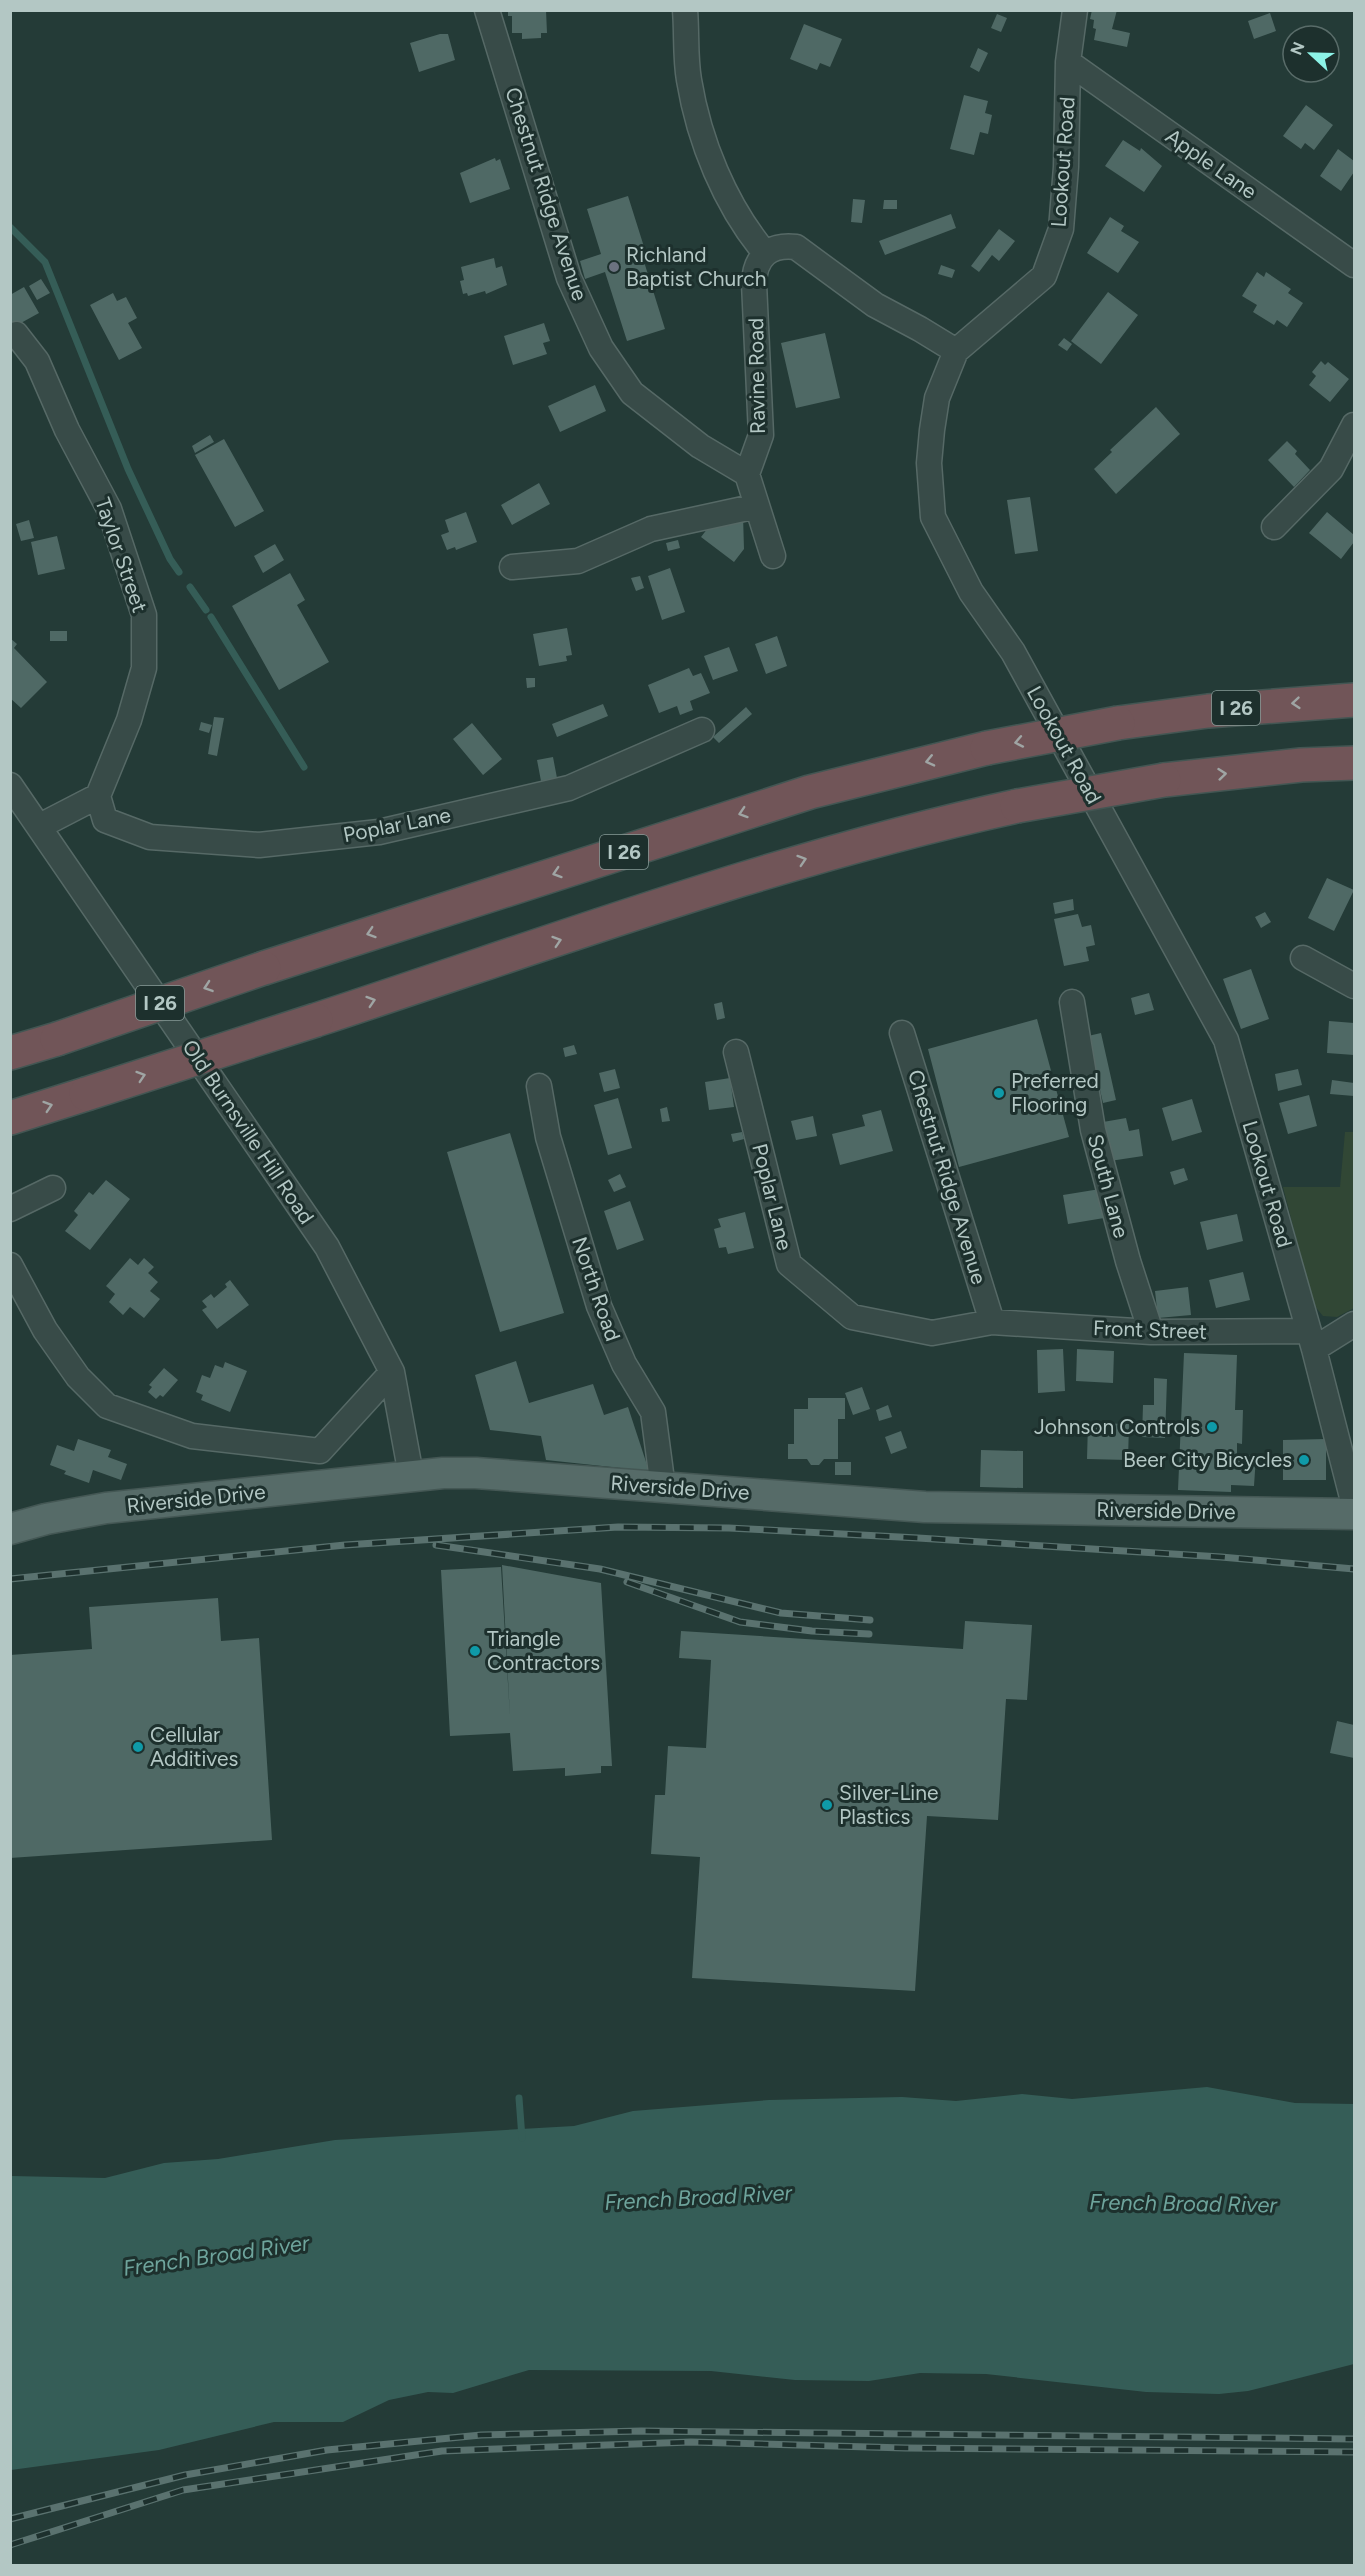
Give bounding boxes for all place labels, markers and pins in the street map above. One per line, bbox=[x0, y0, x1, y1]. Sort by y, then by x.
place label: Richland Baptist Church bbox=[626, 242, 766, 291]
marker: Richland Baptist Church bbox=[607, 260, 621, 274]
place label: Preferred Flooring bbox=[1011, 1068, 1099, 1117]
marker: Preferred Flooring bbox=[992, 1086, 1006, 1100]
place label: Johnson Controls bbox=[1034, 1414, 1200, 1439]
marker: Johnson Controls bbox=[1205, 1420, 1219, 1434]
place label: Beer City Bicycles bbox=[1123, 1447, 1292, 1472]
marker: Beer City Bicycles bbox=[1297, 1453, 1311, 1467]
place label: Triangle Contractors bbox=[487, 1626, 600, 1675]
marker: Triangle Contractors bbox=[468, 1644, 482, 1658]
place label: Cellular Additives bbox=[150, 1722, 238, 1771]
marker: Cellular Additives bbox=[131, 1740, 145, 1754]
place label: Silver-Line Plastics bbox=[839, 1780, 938, 1829]
marker: Silver-Line Plastics bbox=[820, 1798, 834, 1812]

